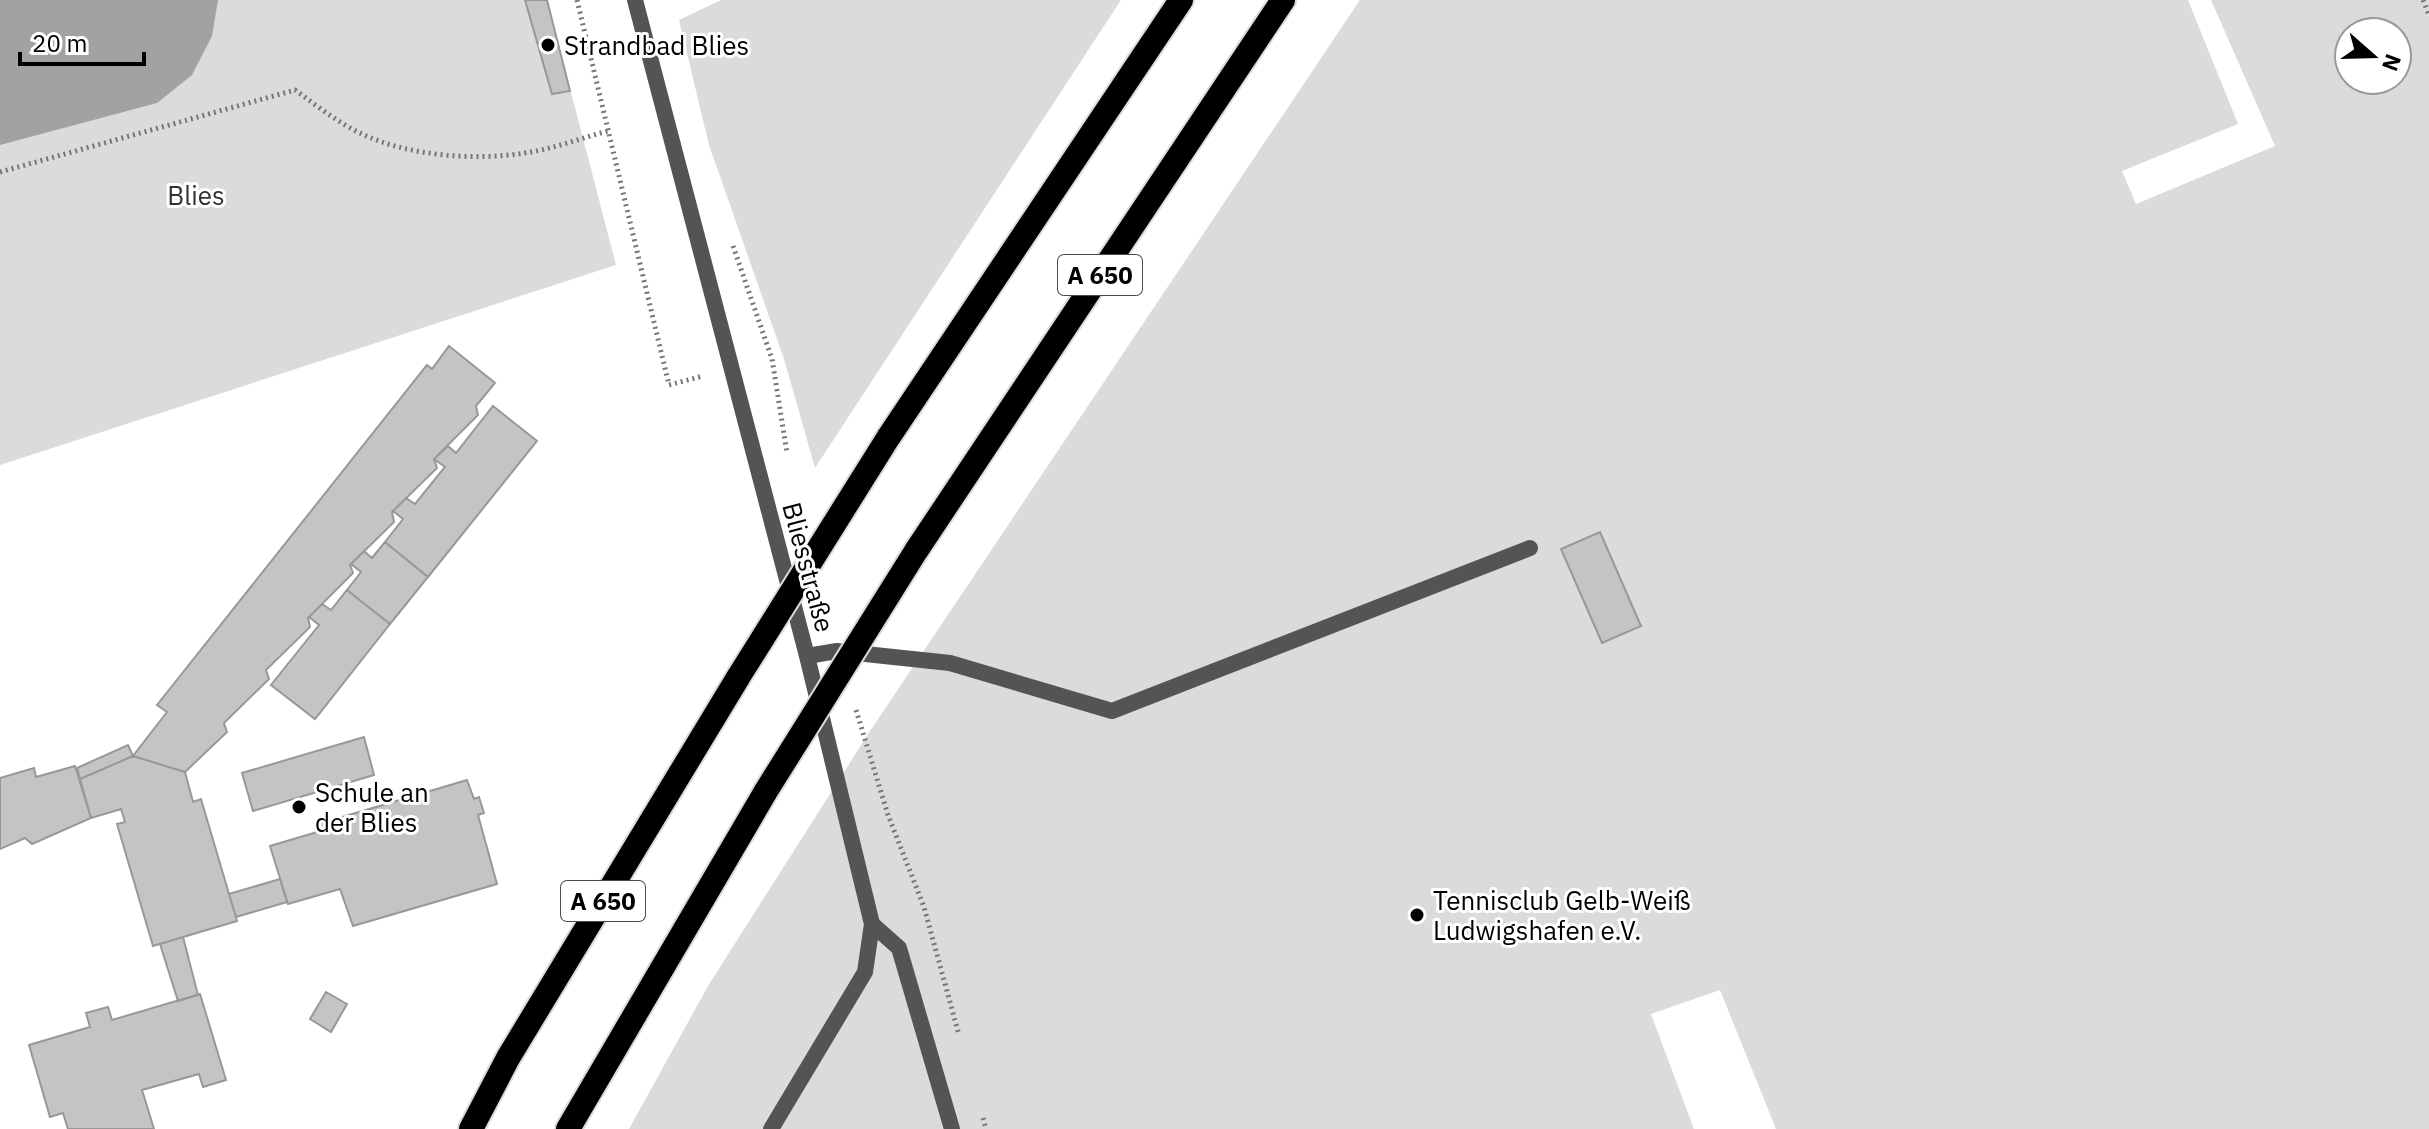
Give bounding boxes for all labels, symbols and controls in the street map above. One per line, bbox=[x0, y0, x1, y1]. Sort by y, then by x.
scale bar bbox=[20, 16, 144, 66]
north arrow bbox=[2333, 16, 2413, 96]
text: 20 m bbox=[32, 27, 87, 59]
place label: Strandbad Blies bbox=[564, 28, 749, 62]
marker: Strandbad Blies bbox=[539, 36, 557, 54]
text: N bbox=[2376, 51, 2409, 75]
park label: Blies bbox=[167, 178, 225, 212]
road number: A 650 bbox=[1058, 255, 1142, 295]
street label: Bliesstraße bbox=[775, 498, 843, 636]
place label: Schule an der Blies bbox=[315, 775, 429, 839]
marker: Schule an der Blies bbox=[290, 798, 308, 816]
road number: A 650 bbox=[561, 881, 645, 921]
place label: Tennisclub Gelb-Weiß Ludwigshafen e.V. bbox=[1433, 883, 1690, 947]
marker: Tennisclub Gelb-Weiß Ludwigshafen e.V. bbox=[1408, 906, 1426, 924]

